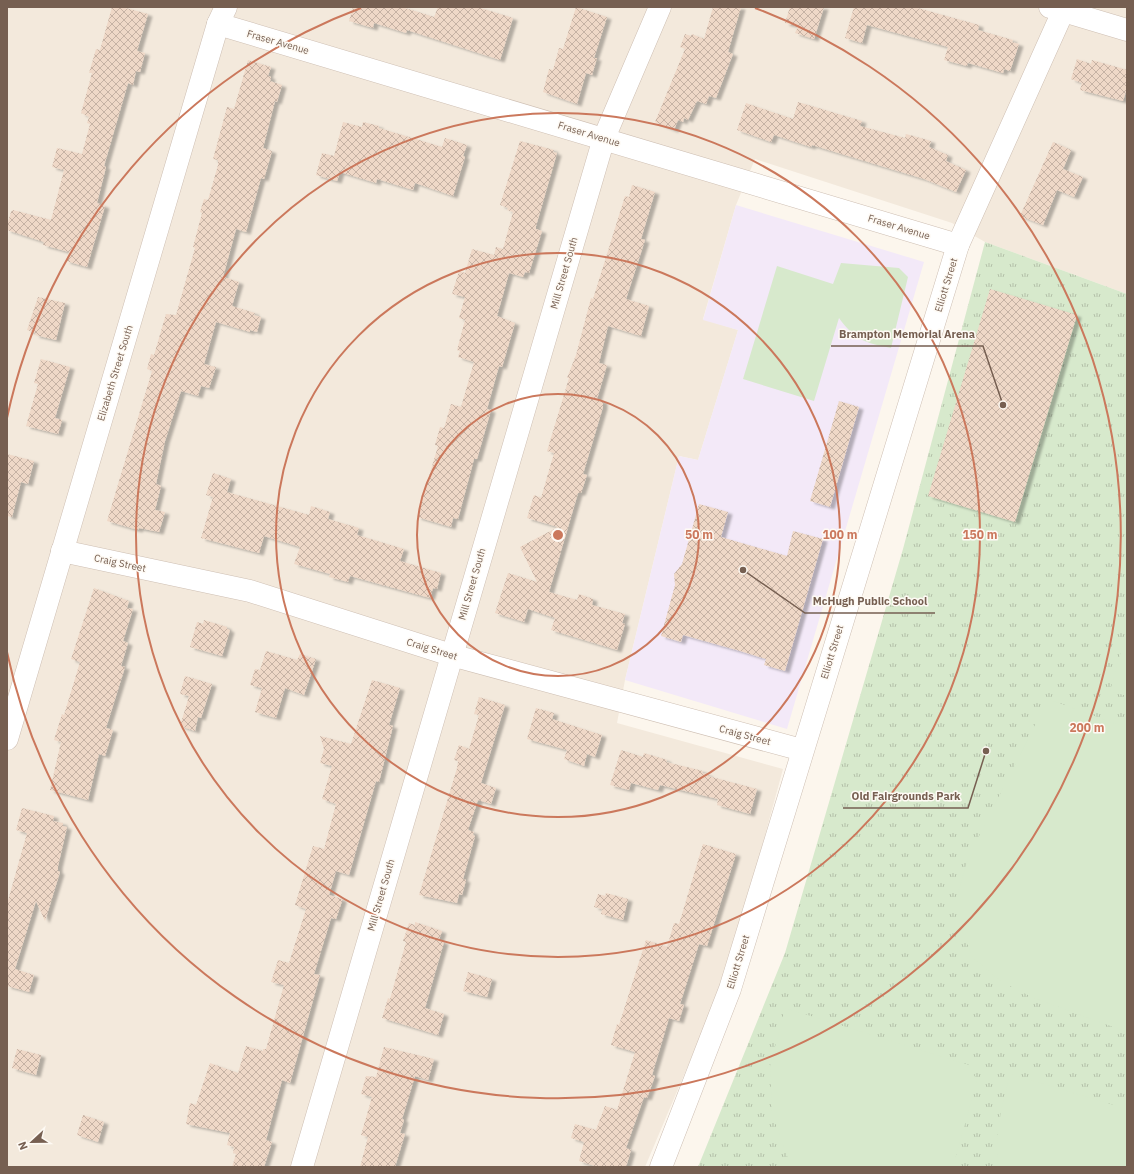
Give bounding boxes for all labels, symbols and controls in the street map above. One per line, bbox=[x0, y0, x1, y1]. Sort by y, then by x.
street label: Fraser Avenue bbox=[245, 27, 311, 57]
street label: Fraser Avenue bbox=[556, 118, 622, 150]
street label: Fraser Avenue bbox=[866, 211, 932, 243]
street label: Mill Street South bbox=[547, 235, 581, 311]
street label: Elliott Street bbox=[932, 256, 961, 314]
street label: Elizabeth Street South bbox=[94, 323, 136, 423]
callout: Brampton Memorial Arena bbox=[831, 323, 983, 346]
text: Brampton Memorial Arena bbox=[839, 327, 975, 341]
text: 50 m bbox=[685, 527, 713, 542]
text: 100 m bbox=[822, 527, 858, 542]
text: 150 m bbox=[962, 527, 998, 542]
centre of rings bbox=[551, 528, 565, 542]
street label: Mill Street South bbox=[455, 546, 489, 622]
street label: Craig Street bbox=[93, 551, 148, 575]
callout: McHugh Public School bbox=[805, 590, 935, 613]
text: McHugh Public School bbox=[813, 594, 928, 608]
street label: Elliott Street bbox=[818, 623, 847, 681]
street label: Craig Street bbox=[405, 635, 460, 663]
text: 200 m bbox=[1069, 720, 1105, 735]
street label: Craig Street bbox=[718, 722, 773, 748]
callout: Old Fairgrounds Park bbox=[843, 785, 968, 808]
text: Old Fairgrounds Park bbox=[852, 789, 961, 803]
street label: Mill Street South bbox=[364, 857, 398, 933]
street label: Elliott Street bbox=[724, 933, 753, 991]
north arrow bbox=[12, 1122, 52, 1162]
text: N bbox=[15, 1139, 31, 1152]

